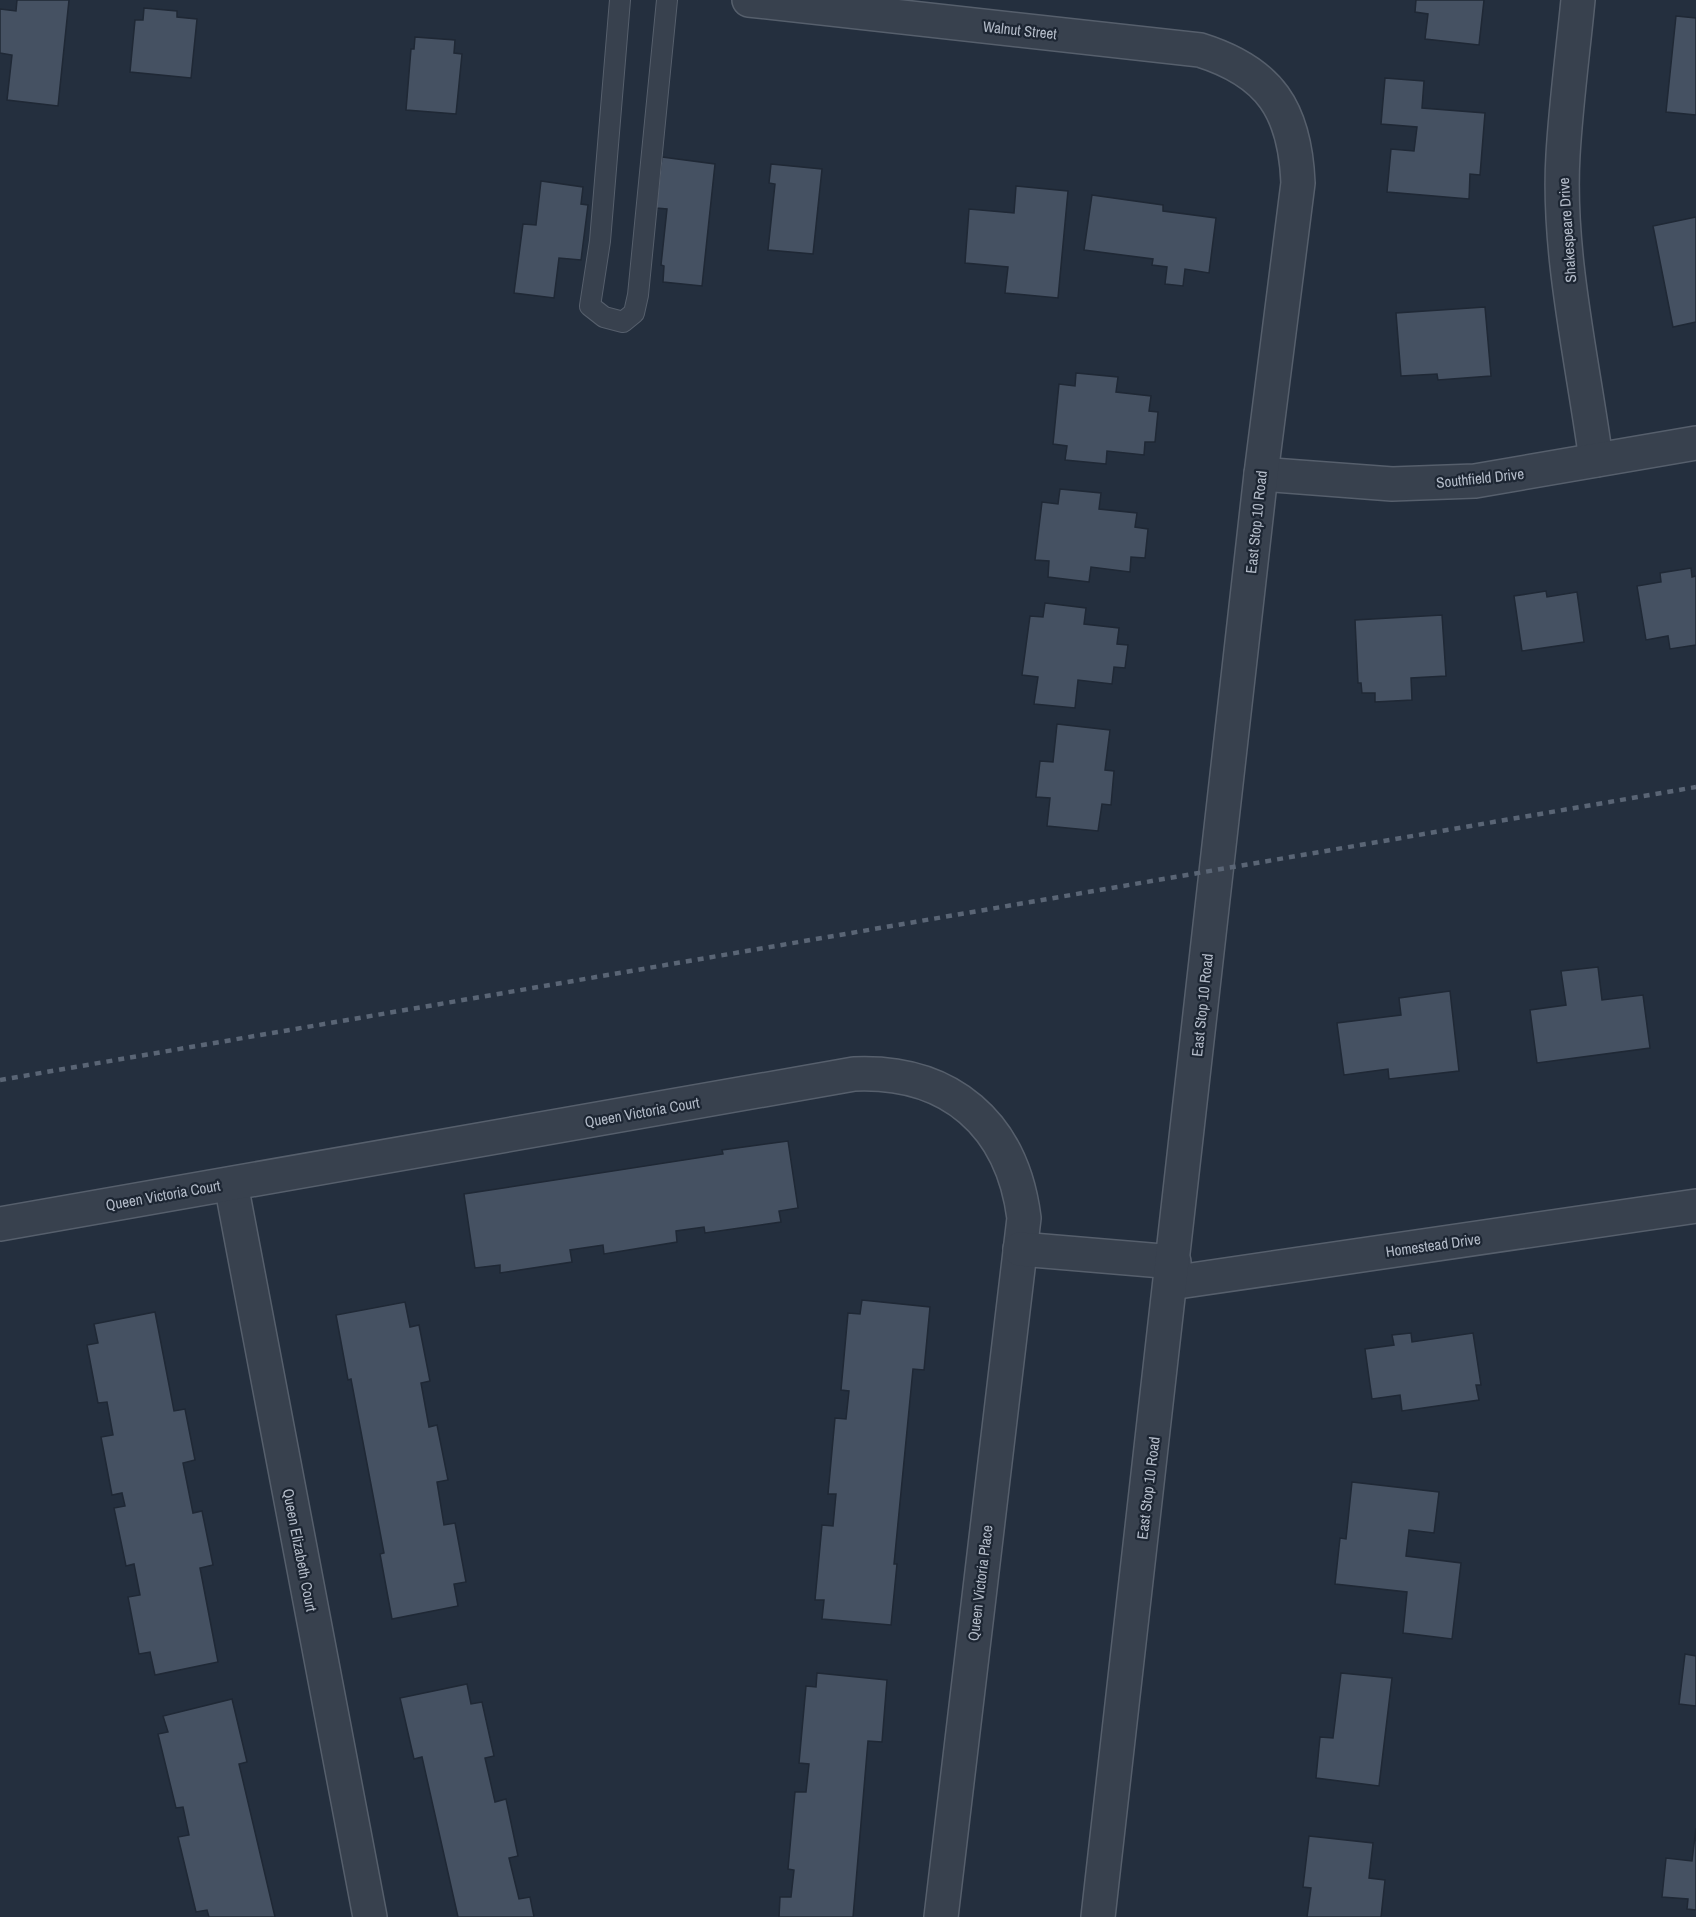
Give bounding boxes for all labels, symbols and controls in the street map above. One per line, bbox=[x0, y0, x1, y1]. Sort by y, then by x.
street label: Walnut Street bbox=[982, 16, 1059, 44]
street label: Shakespeare Drive bbox=[1553, 177, 1581, 283]
street label: Southfield Drive bbox=[1435, 463, 1525, 493]
street label: East Stop 10 Road bbox=[1240, 470, 1272, 574]
street label: East Stop 10 Road bbox=[1186, 953, 1218, 1057]
street label: Queen Victoria Court bbox=[583, 1091, 702, 1132]
street label: Queen Victoria Court bbox=[104, 1174, 223, 1215]
street label: Homestead Drive bbox=[1384, 1228, 1482, 1262]
street label: East Stop 10 Road bbox=[1131, 1435, 1165, 1541]
street label: Queen Elizabeth Court bbox=[278, 1487, 322, 1614]
street label: Queen Victoria Place bbox=[962, 1524, 998, 1642]

